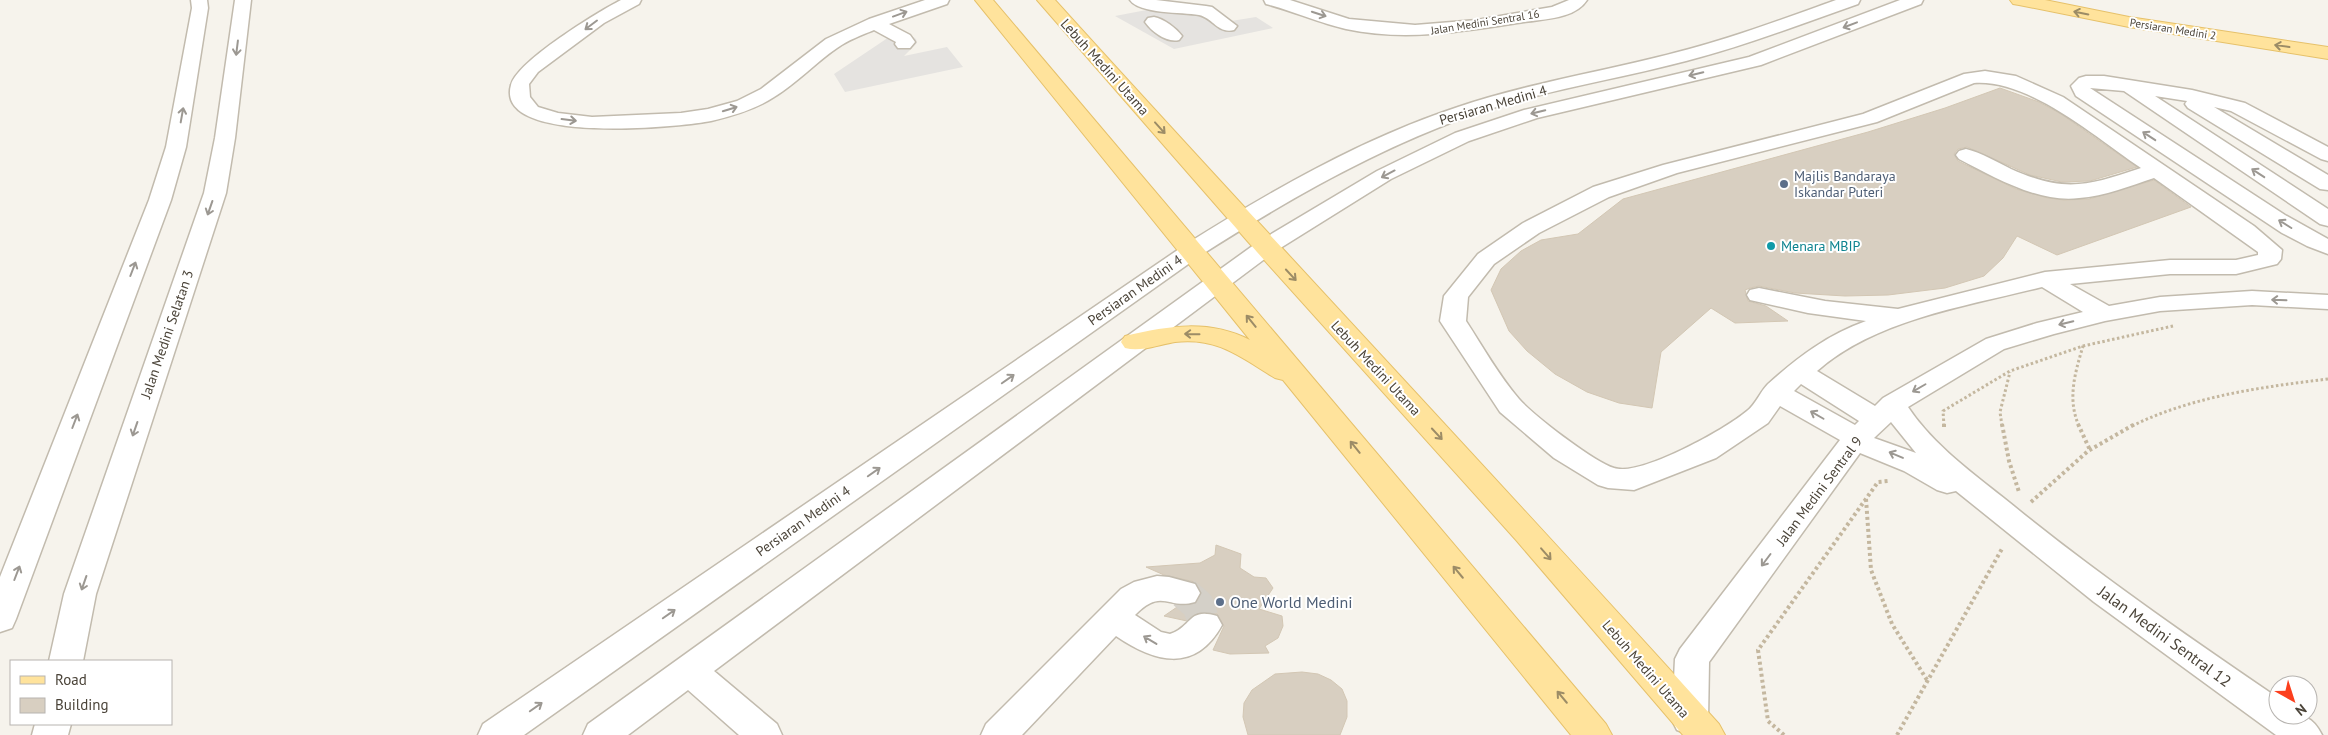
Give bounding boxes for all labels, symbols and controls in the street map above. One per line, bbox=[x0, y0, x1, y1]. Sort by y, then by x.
street label: Jalan Medini Sentral 16 bbox=[1429, 6, 1540, 38]
one-way arrow bbox=[2073, 8, 2089, 17]
one-way arrow bbox=[892, 9, 908, 18]
one-way arrow bbox=[1311, 10, 1326, 19]
street label: Lebuh Medini Utama bbox=[1057, 15, 1153, 119]
street label: Persiaran Medini 2 bbox=[2129, 15, 2217, 43]
one-way arrow bbox=[585, 19, 598, 30]
one-way arrow bbox=[1843, 21, 1858, 30]
one-way arrow bbox=[232, 40, 242, 56]
one-way arrow bbox=[2275, 41, 2291, 51]
one-way arrow bbox=[1689, 70, 1705, 80]
street label: Persiaran Medini 4 bbox=[1437, 81, 1549, 129]
one-way arrow bbox=[721, 104, 737, 113]
one-way arrow bbox=[177, 107, 187, 123]
one-way arrow bbox=[1531, 108, 1547, 117]
one-way arrow bbox=[560, 116, 576, 126]
one-way arrow bbox=[1154, 122, 1165, 135]
one-way arrow bbox=[2142, 130, 2156, 141]
place label: Majlis Bandaraya Iskandar Puteri bbox=[1794, 167, 1896, 201]
one-way arrow bbox=[2251, 168, 2265, 178]
one-way arrow bbox=[1381, 170, 1396, 179]
marker: Majlis Bandaraya Iskandar Puteri bbox=[1778, 178, 1790, 190]
one-way arrow bbox=[204, 200, 214, 216]
one-way arrow bbox=[2279, 218, 2293, 228]
place label: Menara MBIP bbox=[1781, 237, 1861, 255]
marker: Menara MBIP bbox=[1765, 240, 1777, 252]
street label: Persiaran Medini 4 bbox=[1084, 251, 1186, 329]
one-way arrow bbox=[129, 262, 138, 278]
street label: Jalan Medini Selatan 3 bbox=[136, 268, 197, 401]
one-way arrow bbox=[1285, 269, 1297, 282]
one-way arrow bbox=[2272, 295, 2288, 304]
one-way arrow bbox=[1246, 315, 1257, 328]
street label: Lebuh Medini Utama bbox=[1327, 317, 1425, 419]
one-way arrow bbox=[2059, 319, 2075, 328]
one-way arrow bbox=[1184, 329, 1200, 339]
one-way arrow bbox=[1001, 374, 1015, 384]
one-way arrow bbox=[1912, 384, 1927, 394]
one-way arrow bbox=[1810, 410, 1825, 419]
one-way arrow bbox=[71, 414, 80, 429]
one-way arrow bbox=[130, 420, 140, 436]
one-way arrow bbox=[1431, 427, 1443, 440]
street label: Jalan Medini Sentral 9 bbox=[1771, 433, 1866, 550]
one-way arrow bbox=[1349, 441, 1360, 454]
one-way arrow bbox=[1889, 450, 1904, 460]
one-way arrow bbox=[867, 467, 881, 477]
street label: Persiaran Medini 4 bbox=[752, 482, 854, 560]
one-way arrow bbox=[1540, 547, 1551, 560]
one-way arrow bbox=[1760, 553, 1771, 566]
one-way arrow bbox=[13, 566, 22, 581]
one-way arrow bbox=[1452, 566, 1464, 579]
one-way arrow bbox=[78, 574, 88, 590]
street label: Jalan Medini Sentral 12 bbox=[2094, 580, 2236, 691]
place label: One World Medini bbox=[1230, 592, 1353, 612]
marker: One World Medini bbox=[1214, 596, 1226, 608]
one-way arrow bbox=[662, 609, 676, 619]
street label: Lebuh Medini Utama bbox=[1599, 616, 1693, 722]
one-way arrow bbox=[1143, 634, 1157, 644]
legend bbox=[10, 660, 172, 725]
text: Road bbox=[55, 670, 87, 689]
north arrow bbox=[2268, 675, 2318, 725]
one-way arrow bbox=[1556, 691, 1567, 704]
text: Building bbox=[55, 695, 109, 714]
text: N bbox=[2292, 700, 2310, 720]
one-way arrow bbox=[529, 702, 543, 712]

